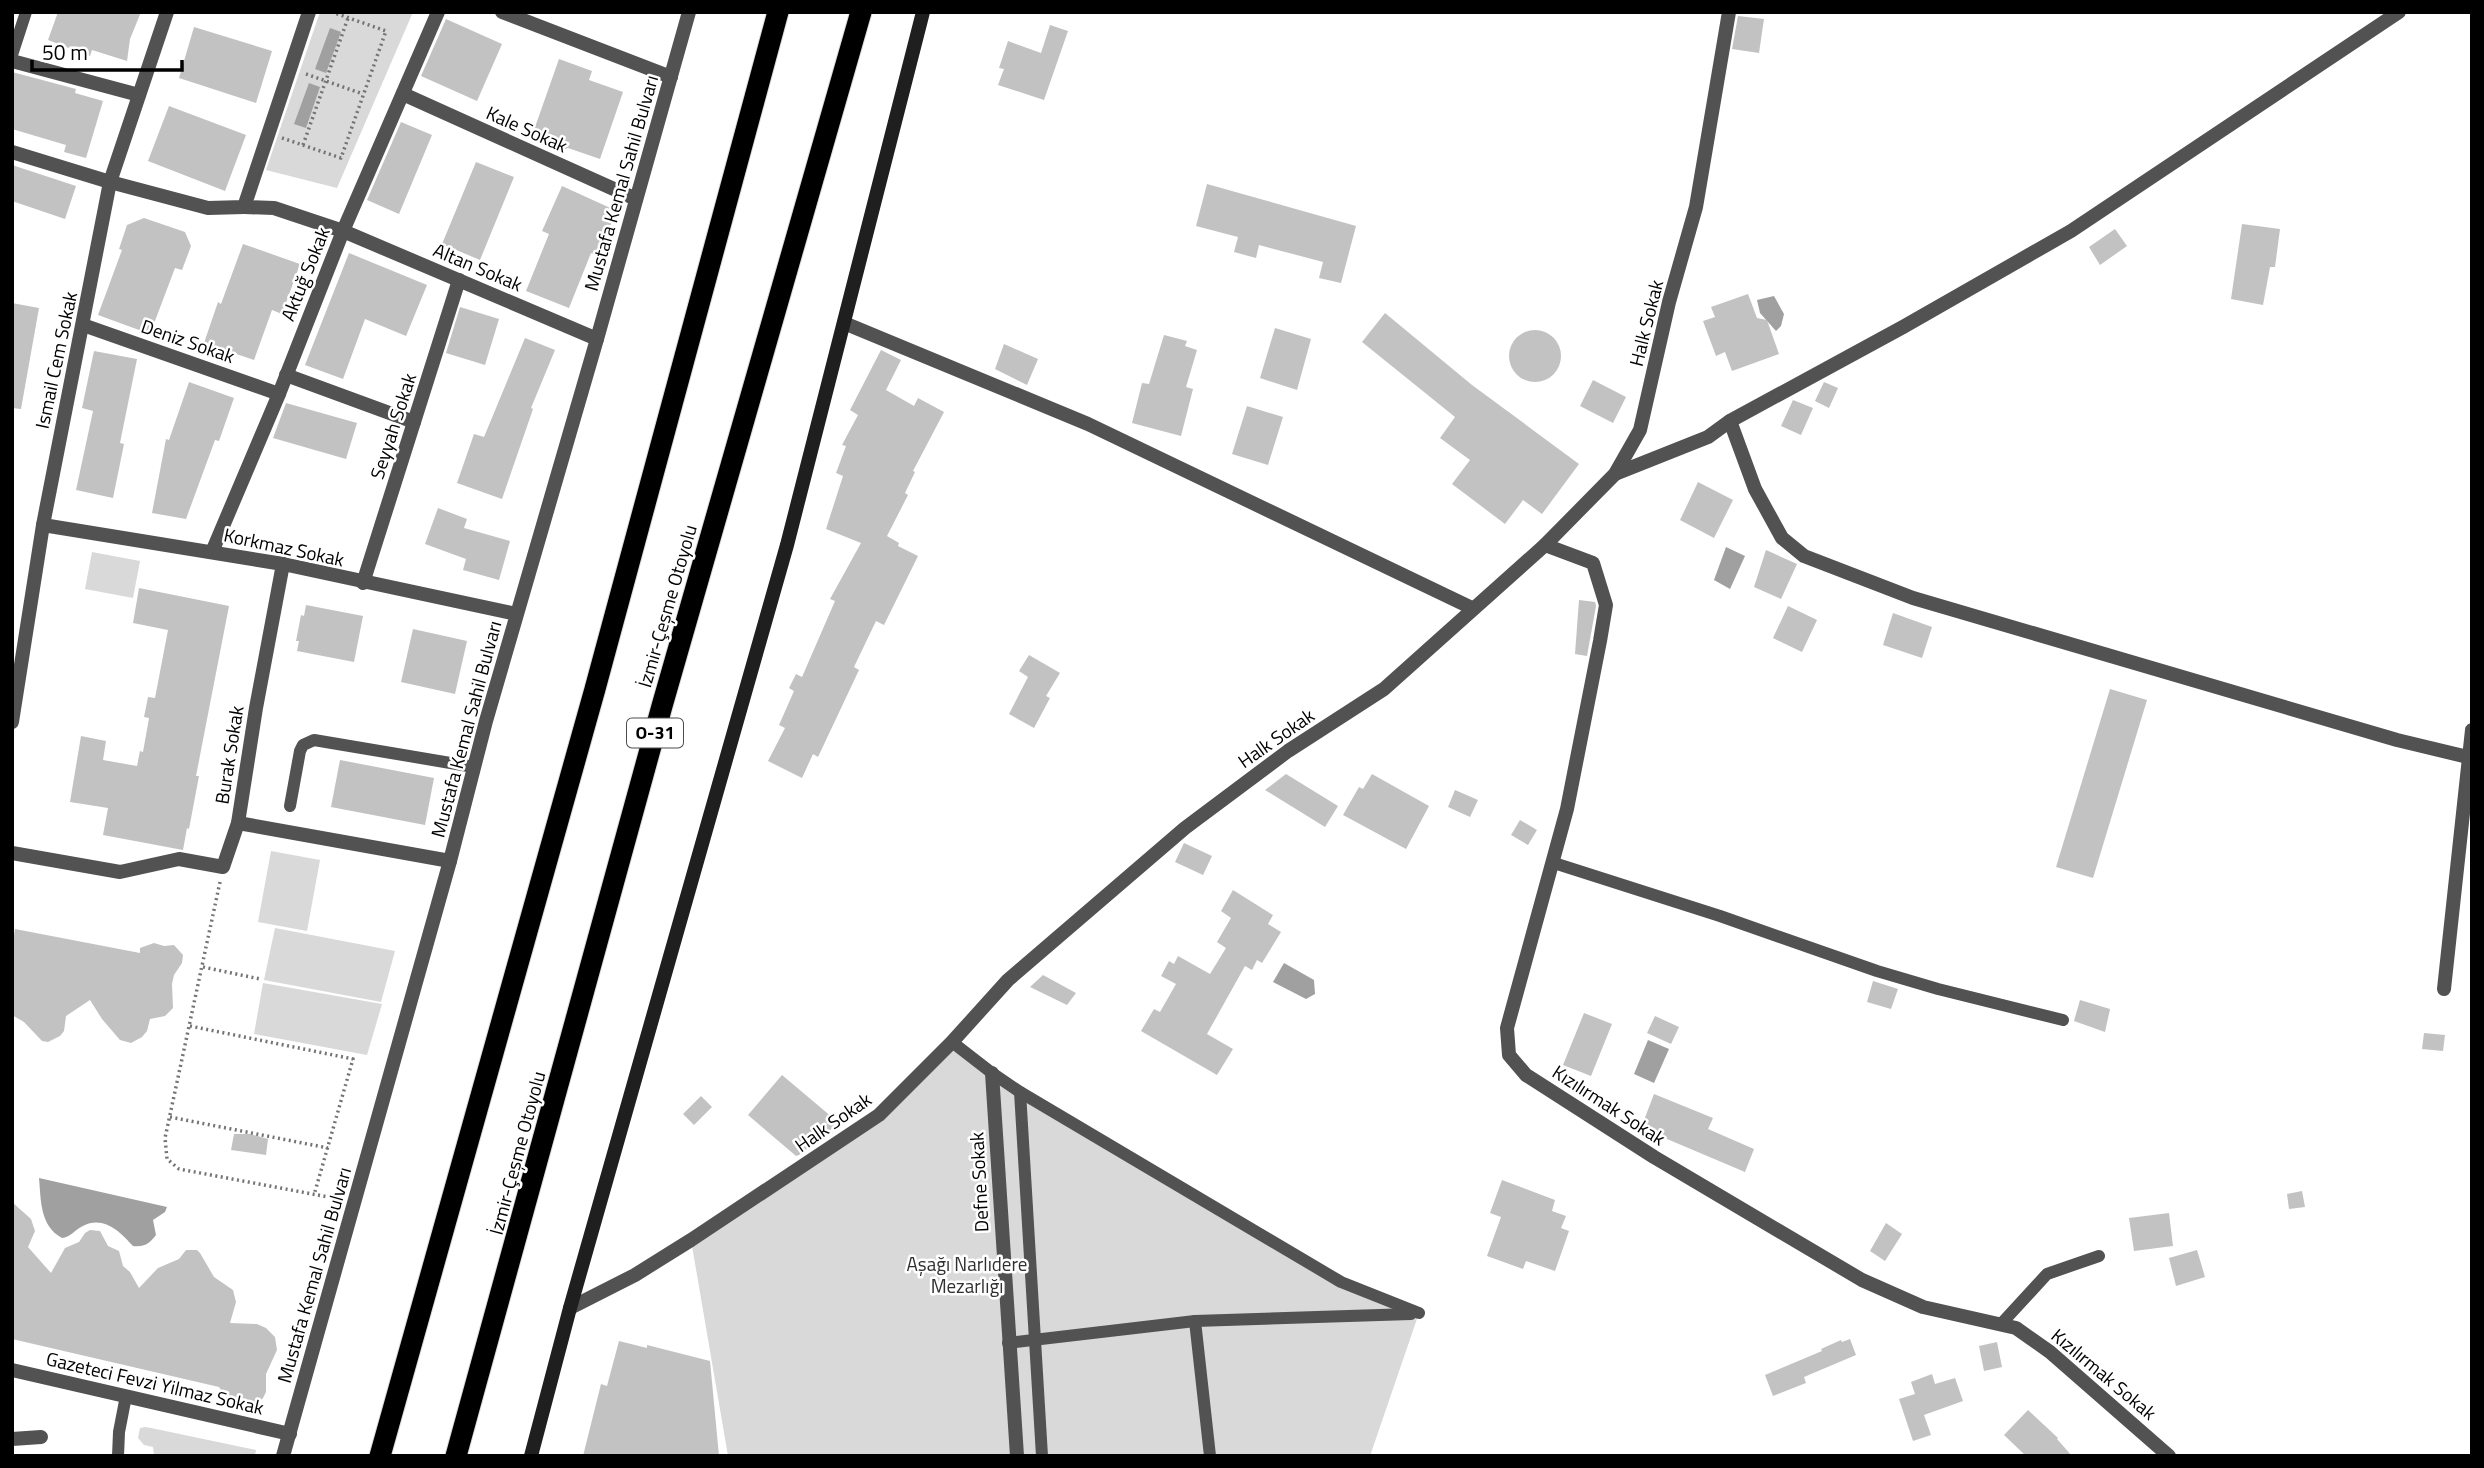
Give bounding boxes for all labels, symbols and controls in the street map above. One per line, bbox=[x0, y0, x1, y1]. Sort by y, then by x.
scale bar bbox=[32, 28, 182, 72]
text: 50 m bbox=[42, 36, 88, 68]
street label: Mustafa Kemal Sahil Bulvarı bbox=[576, 72, 665, 294]
street label: Kale Sokak bbox=[482, 98, 573, 159]
street label: Aktuğ Sokak bbox=[273, 222, 337, 325]
street label: Altan Sokak bbox=[429, 235, 527, 298]
street label: Halk Sokak bbox=[1621, 277, 1670, 369]
street label: Ismail Cem Sokak bbox=[27, 289, 84, 431]
street label: Deniz Sokak bbox=[138, 311, 239, 370]
street label: Seyyah Sokak bbox=[362, 369, 423, 483]
street label: Korkmaz Sokak bbox=[221, 520, 347, 573]
street label: İzmir-Çeşme Otoyolu bbox=[629, 521, 704, 691]
street label: Mustafa Kemal Sahil Bulvarı bbox=[423, 617, 508, 840]
street label: Halk Sokak bbox=[1231, 700, 1320, 775]
street label: Burak Sokak bbox=[206, 704, 251, 806]
road number: O-31 bbox=[627, 718, 683, 748]
street label: Kızılırmak Sokak bbox=[1547, 1057, 1672, 1152]
street label: İzmir-Çeşme Otoyolu bbox=[481, 1068, 552, 1238]
street label: Halk Sokak bbox=[788, 1084, 877, 1159]
street label: Defne Sokak bbox=[961, 1131, 996, 1233]
street label: Mustafa Kemal Sahil Bulvarı bbox=[269, 1164, 358, 1386]
park label: Aşağı Narlıdere Mezarlığı bbox=[907, 1249, 1027, 1300]
street label: Kızılırmak Sokak bbox=[2045, 1321, 2163, 1426]
street label: Gazeteci Fevzi Yilmaz Sokak bbox=[43, 1343, 267, 1422]

